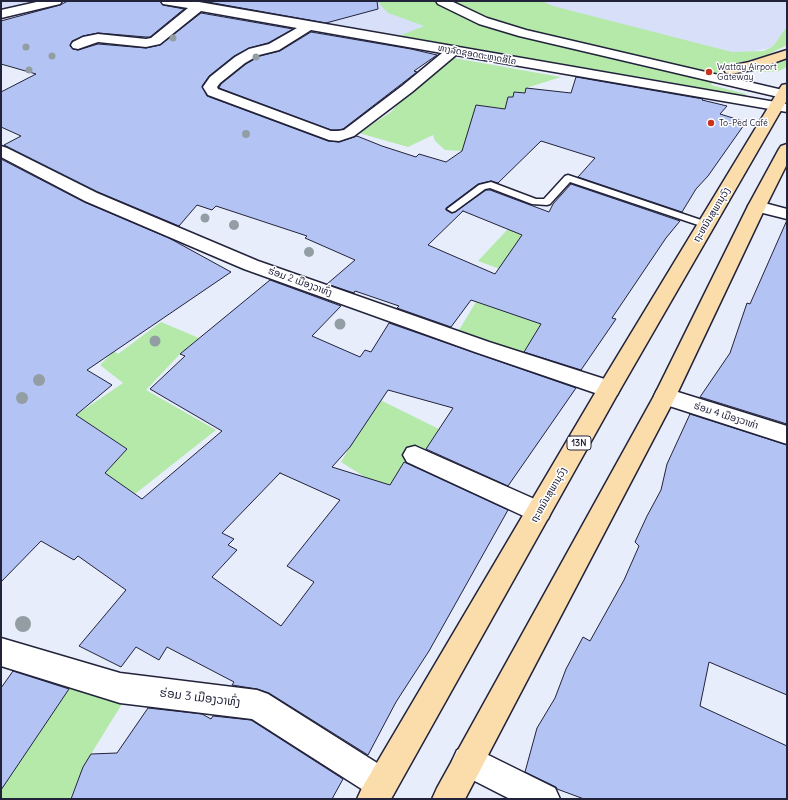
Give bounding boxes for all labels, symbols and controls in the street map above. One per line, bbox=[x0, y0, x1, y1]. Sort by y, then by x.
street label: ທາງລັດຊອດຕະຫຼາດສີໄຄ bbox=[437, 43, 517, 67]
place label: Wattay Airport Gateway bbox=[717, 62, 777, 83]
marker: Wattay Airport Gateway bbox=[704, 67, 714, 77]
marker: To-Ped Café bbox=[706, 118, 716, 128]
place label: To-Ped Café bbox=[719, 118, 768, 128]
street label: ຖະຫນົນສຸພານຸວົງ bbox=[691, 185, 733, 245]
street label: ຮ່ອມ 2 ເມືອງວາທົ່ງ bbox=[266, 265, 334, 299]
street label: ຮ່ອມ 4 ເມືອງວາທ່າ bbox=[692, 400, 760, 432]
road number: 13N bbox=[567, 436, 591, 450]
street label: ຖະຫນົນສຸພານຸວົງ bbox=[528, 465, 570, 525]
street label: ຮ່ອມ 3 ເມືອງວາທົ່ງ bbox=[159, 686, 241, 710]

